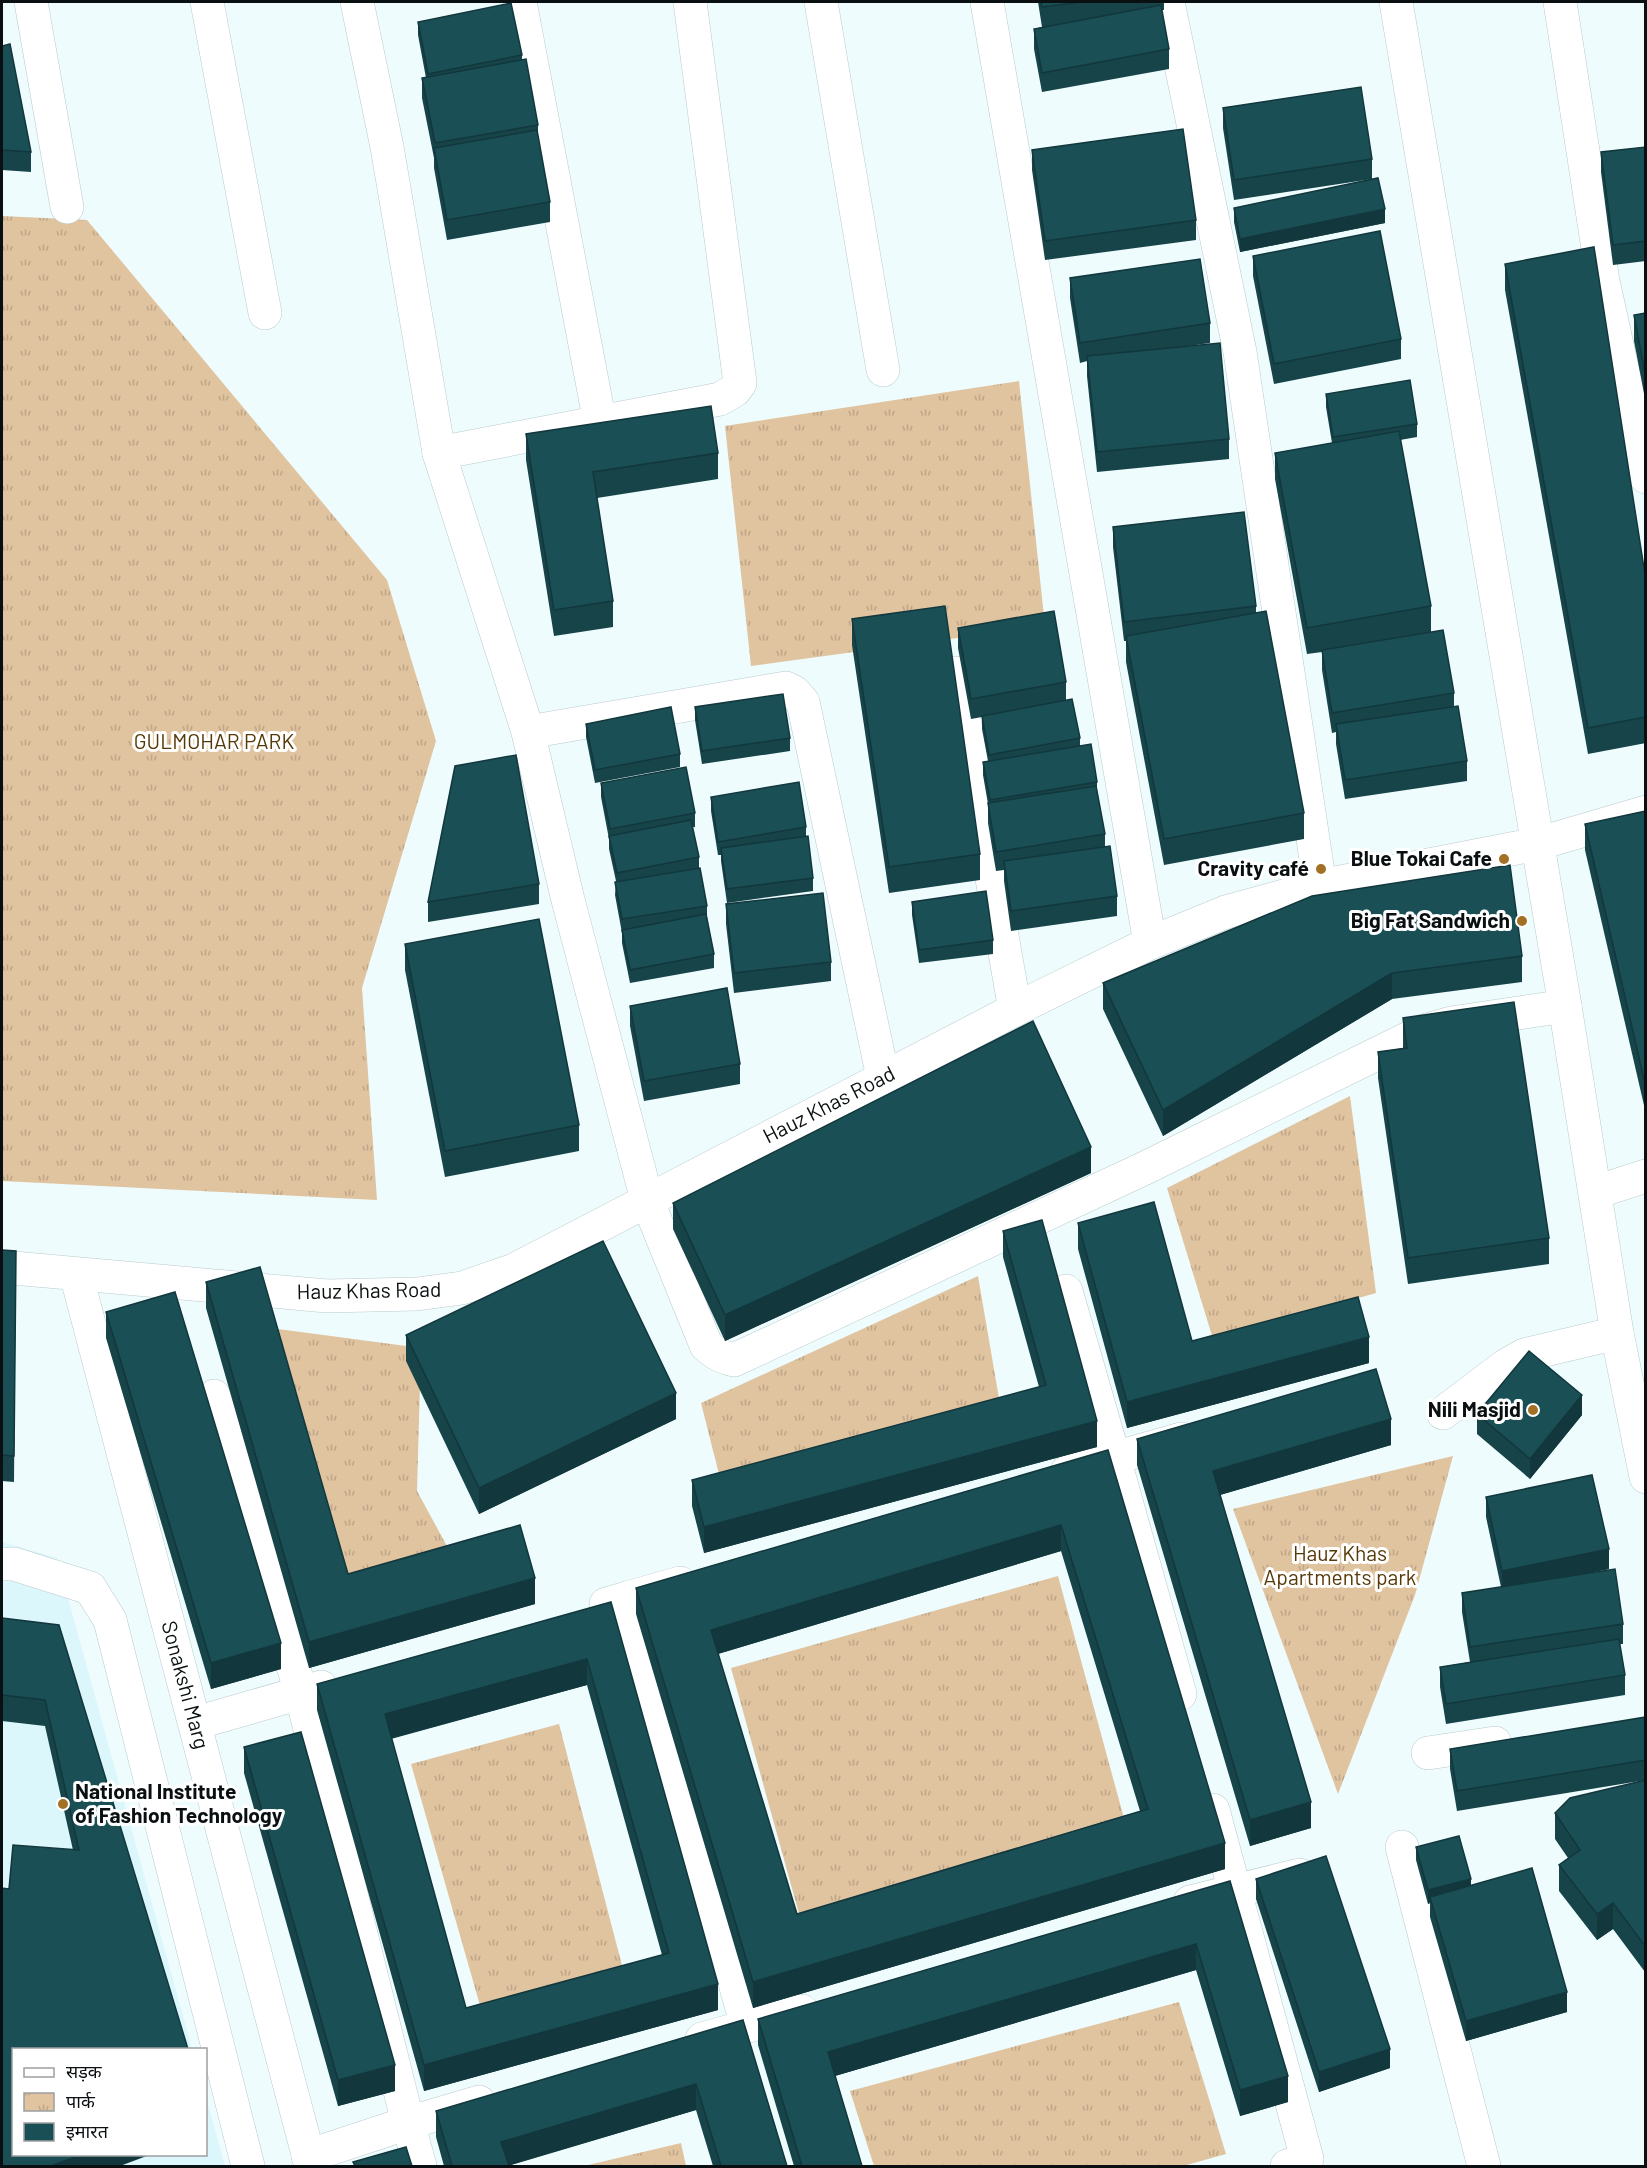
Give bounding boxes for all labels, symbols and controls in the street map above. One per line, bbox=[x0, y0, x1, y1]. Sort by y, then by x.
park label: GULMOHAR PARK bbox=[134, 728, 294, 753]
place label: Blue Tokai Cafe bbox=[1351, 845, 1492, 870]
marker: Blue Tokai Cafe bbox=[1497, 852, 1511, 866]
place label: Cravity café bbox=[1197, 855, 1309, 880]
marker: Cravity café bbox=[1314, 862, 1328, 876]
place label: Big Fat Sandwich bbox=[1351, 907, 1510, 932]
marker: Big Fat Sandwich bbox=[1515, 914, 1529, 928]
street label: Hauz Khas Road bbox=[758, 1060, 899, 1148]
street label: Hauz Khas Road bbox=[296, 1276, 442, 1303]
place label: Nili Masjid bbox=[1428, 1396, 1521, 1421]
marker: Nili Masjid bbox=[1526, 1403, 1540, 1417]
park label: Hauz Khas Apartments park bbox=[1264, 1540, 1416, 1589]
street label: Sonakshi Marg bbox=[157, 1618, 216, 1751]
place label: National Institute of Fashion Technology bbox=[75, 1778, 283, 1827]
marker: National Institute of Fashion Technology bbox=[56, 1797, 70, 1811]
legend bbox=[12, 2048, 207, 2156]
text: सड़क bbox=[66, 2060, 103, 2082]
text: पार्क bbox=[66, 2090, 96, 2112]
text: इमारत bbox=[66, 2120, 109, 2142]

